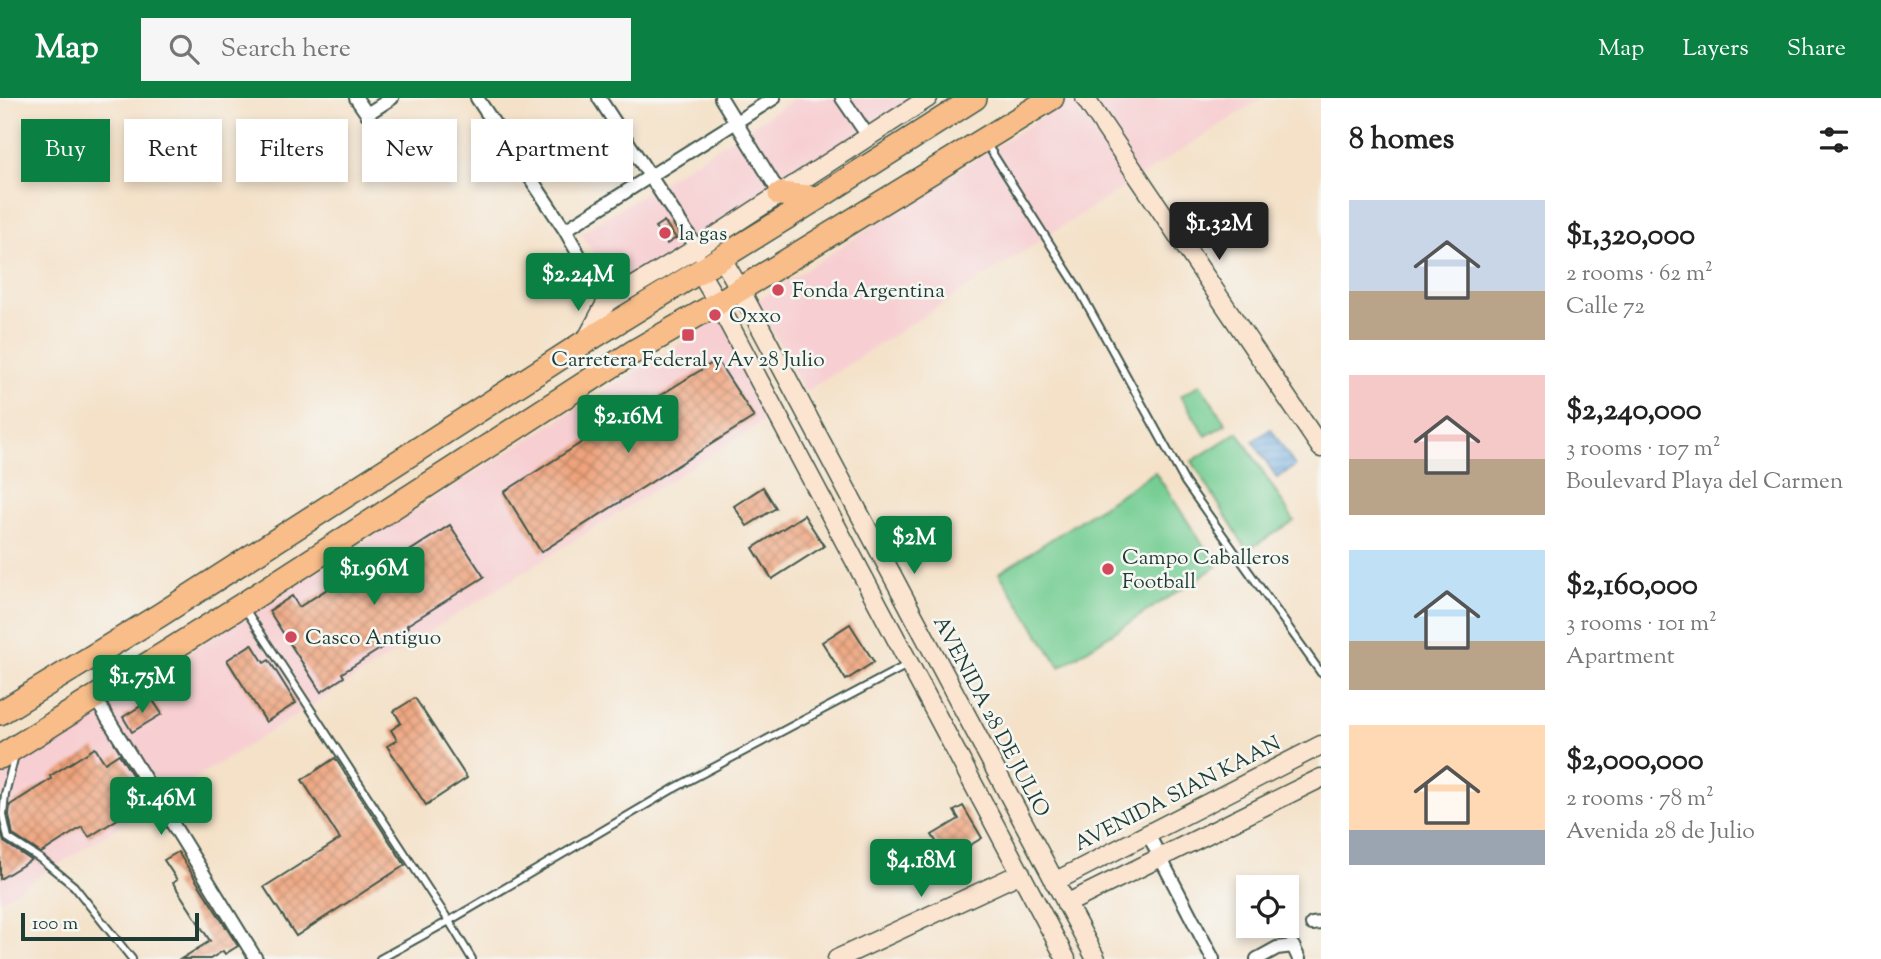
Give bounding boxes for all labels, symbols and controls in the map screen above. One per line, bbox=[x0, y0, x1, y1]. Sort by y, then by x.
search box bbox=[141, 18, 631, 81]
text: Map bbox=[35, 25, 99, 73]
icon: search bbox=[165, 30, 203, 68]
text: Search here bbox=[221, 31, 351, 68]
text: Map bbox=[1598, 32, 1644, 66]
text: Layers bbox=[1682, 32, 1749, 66]
text: Share bbox=[1787, 32, 1846, 66]
chip: Buy bbox=[21, 119, 110, 182]
chip: Rent bbox=[124, 119, 222, 182]
chip: Filters bbox=[236, 119, 348, 182]
chip: New bbox=[362, 119, 457, 182]
chip: Apartment bbox=[471, 119, 633, 182]
text: 8 homes bbox=[1349, 119, 1454, 162]
icon: filters bbox=[1815, 121, 1853, 159]
pin: $1.32M bbox=[1162, 202, 1276, 262]
text: $1.32M bbox=[1185, 208, 1253, 241]
text: $1,320,000 bbox=[1566, 215, 1695, 258]
place label: la gas bbox=[679, 220, 727, 250]
marker: la gas bbox=[657, 225, 673, 241]
icon: home bbox=[1405, 228, 1489, 312]
pin: $2.24M bbox=[521, 254, 635, 313]
text: 2 rooms · 62 m² bbox=[1566, 258, 1713, 291]
text: $2.24M bbox=[542, 259, 614, 292]
place label: Fonda Argentina bbox=[792, 277, 945, 307]
marker: Fonda Argentina bbox=[770, 282, 786, 298]
text: Calle 72 bbox=[1566, 291, 1645, 324]
place label: Oxxo bbox=[729, 302, 781, 332]
marker: Oxxo bbox=[707, 307, 723, 323]
marker: Carretera Federal y Av 28 Julio bbox=[680, 327, 696, 343]
place label: Carretera Federal y Av 28 Julio bbox=[551, 346, 825, 376]
text: $2,240,000 bbox=[1566, 390, 1702, 433]
pin: $2.16M bbox=[571, 396, 685, 455]
text: $2.16M bbox=[593, 401, 663, 434]
icon: home bbox=[1405, 403, 1489, 487]
text: 3 rooms · 107 m² bbox=[1566, 433, 1721, 466]
text: Boulevard Playa del Carmen bbox=[1566, 466, 1843, 499]
pin: $2M bbox=[880, 517, 948, 576]
text: $2M bbox=[892, 522, 936, 555]
place label: Campo Caballeros Football bbox=[1122, 544, 1289, 598]
pin: $1.96M bbox=[317, 547, 431, 607]
text: $1.96M bbox=[339, 553, 409, 586]
marker: Campo Caballeros Football bbox=[1100, 561, 1116, 577]
text: $2,160,000 bbox=[1566, 565, 1698, 608]
icon: home bbox=[1405, 578, 1489, 662]
text: 3 rooms · 101 m² bbox=[1566, 608, 1717, 641]
street label: AVENIDA 28 DE JULIO bbox=[924, 611, 1056, 823]
place label: Casco Antiguo bbox=[305, 624, 441, 654]
marker: Casco Antiguo bbox=[283, 629, 299, 645]
text: Apartment bbox=[1566, 641, 1675, 674]
pin: $1.75M bbox=[85, 656, 199, 715]
text: $1.75M bbox=[109, 661, 175, 694]
street label: AVENIDA SIAN KAAN bbox=[1069, 729, 1287, 860]
text: $2,000,000 bbox=[1566, 740, 1704, 783]
icon: home bbox=[1405, 753, 1489, 837]
pin: $1.46M bbox=[104, 778, 218, 837]
text: $1.46M bbox=[126, 783, 196, 816]
text: 2 rooms · 78 m² bbox=[1566, 783, 1714, 816]
text: Avenida 28 de Julio bbox=[1566, 816, 1755, 849]
pin: $4.18M bbox=[864, 840, 978, 899]
text: $4.18M bbox=[886, 845, 956, 878]
map controls bbox=[1236, 875, 1299, 938]
button: locate bbox=[1236, 875, 1299, 938]
scale bar bbox=[21, 910, 200, 942]
text: 100 m bbox=[32, 911, 78, 938]

